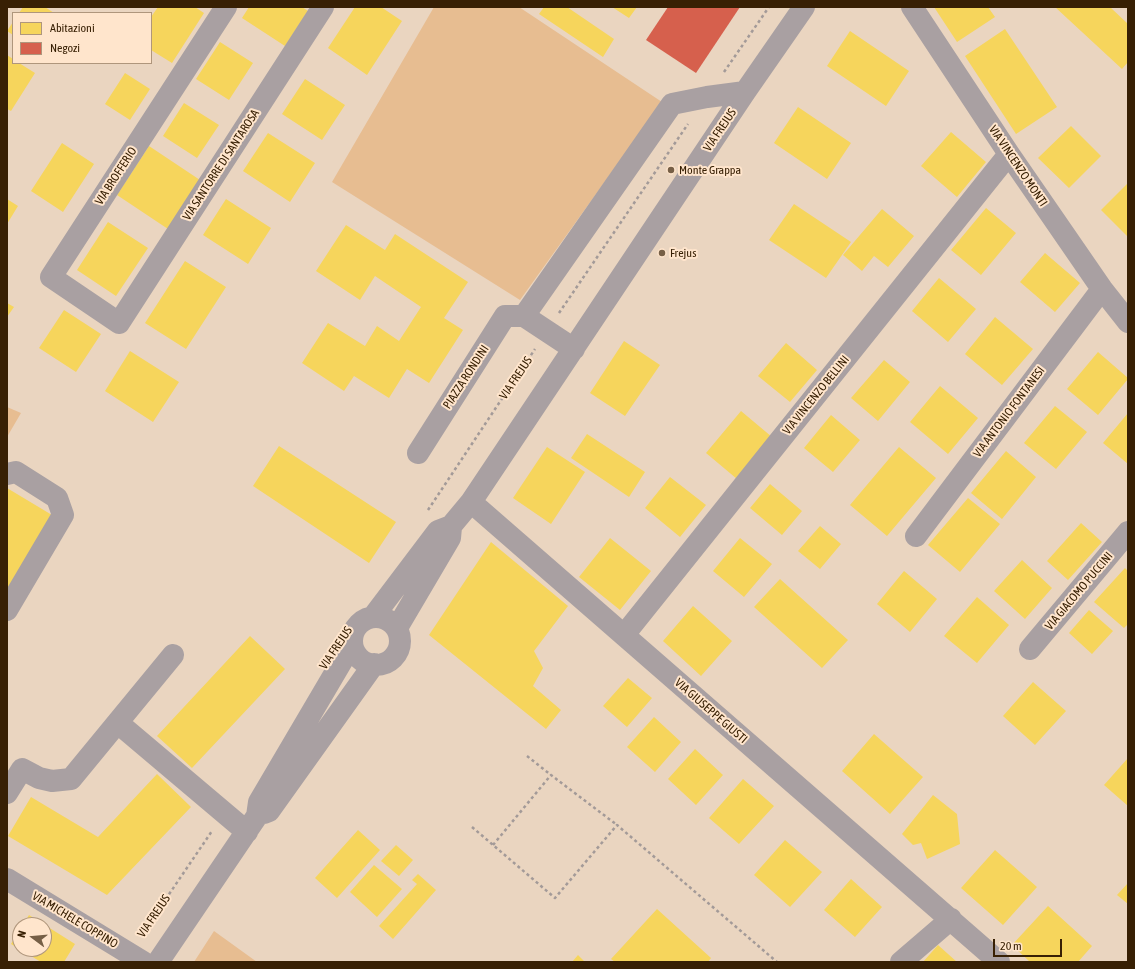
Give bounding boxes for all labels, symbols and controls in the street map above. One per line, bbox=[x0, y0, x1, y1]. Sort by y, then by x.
legend bbox=[12, 12, 152, 64]
text: Abitazioni bbox=[50, 21, 95, 35]
text: Negozi bbox=[50, 41, 80, 55]
street label: VIA FREJUS bbox=[701, 106, 739, 154]
street label: VIA SANTORRE DI SANTAROSA bbox=[180, 107, 262, 223]
street label: VIA VINCENZO MONTI bbox=[986, 123, 1050, 209]
street label: VIA BROFFERIO bbox=[92, 144, 140, 208]
place label: Monte Grappa bbox=[679, 163, 741, 177]
marker: Monte Grappa bbox=[666, 165, 676, 175]
place label: Frejus bbox=[670, 246, 696, 260]
marker: Frejus bbox=[657, 248, 667, 258]
street label: PIAZZA RONDINI bbox=[440, 342, 492, 412]
street label: VIA VINCENZO BELLINI bbox=[780, 353, 852, 437]
street label: VIA FREJUS bbox=[497, 354, 535, 402]
street label: VIA ANTONIO FONTANESI bbox=[970, 364, 1048, 460]
street label: VIA GIACOMO PUCCINI bbox=[1042, 549, 1116, 633]
street label: VIA FREJUS bbox=[317, 624, 355, 672]
street label: VIA GIUSEPPE GIUSTI bbox=[672, 676, 750, 746]
street label: VIA MICHELE COPPINO bbox=[29, 889, 121, 951]
street label: VIA FREJUS bbox=[135, 892, 173, 940]
north arrow bbox=[12, 917, 52, 957]
text: N bbox=[15, 929, 28, 939]
scale bar bbox=[995, 931, 1064, 957]
text: 20 m bbox=[1000, 939, 1022, 953]

